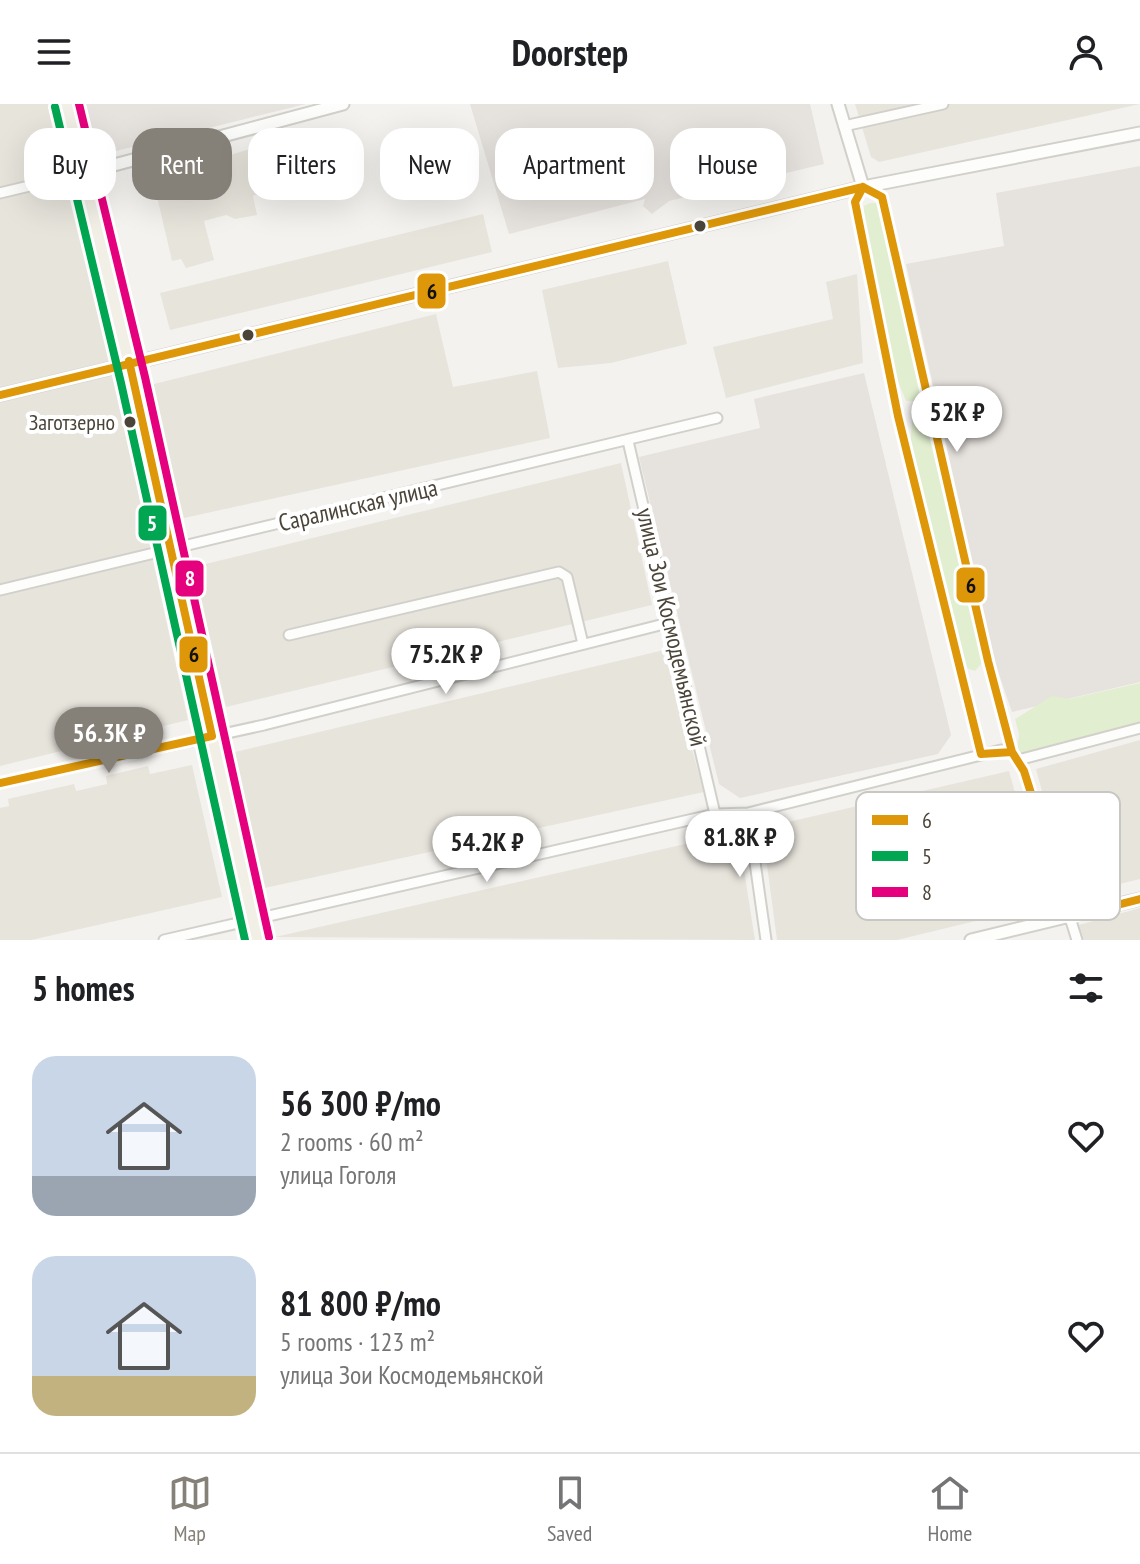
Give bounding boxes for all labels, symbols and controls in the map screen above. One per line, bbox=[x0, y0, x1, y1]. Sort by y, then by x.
text: Doorstep bbox=[512, 29, 628, 76]
icon: menu bbox=[32, 30, 76, 74]
icon: person bbox=[1064, 30, 1108, 74]
chip: Buy bbox=[24, 128, 116, 200]
chip: Rent bbox=[132, 128, 232, 200]
chip: Filters bbox=[248, 128, 364, 200]
chip: New bbox=[380, 128, 479, 200]
chip: Apartment bbox=[495, 128, 654, 200]
chip: House bbox=[670, 128, 786, 200]
unlabelled marker bbox=[692, 218, 708, 234]
line badge: 6 bbox=[416, 272, 447, 310]
text: 6 bbox=[427, 277, 437, 305]
unlabelled marker bbox=[240, 327, 256, 343]
pin: 52K ₽ bbox=[901, 386, 1013, 454]
text: 52K ₽ bbox=[929, 395, 985, 428]
place label: Заготзерно bbox=[29, 408, 115, 436]
marker: Заготзерно bbox=[122, 414, 138, 430]
street label: Саралинская улица bbox=[275, 472, 441, 538]
line badge: 5 bbox=[137, 504, 168, 542]
street label: улица Зои Космодемьянской bbox=[630, 505, 714, 749]
text: 5 bbox=[147, 509, 157, 537]
line badge: 8 bbox=[174, 559, 205, 598]
text: 8 bbox=[185, 564, 195, 592]
line badge: 6 bbox=[955, 566, 986, 604]
text: 6 bbox=[966, 571, 976, 599]
pin: 75.2K ₽ bbox=[372, 628, 520, 696]
line badge: 6 bbox=[178, 635, 209, 674]
text: 75.2K ₽ bbox=[409, 637, 483, 670]
text: 6 bbox=[189, 640, 199, 668]
pin: 56.3K ₽ bbox=[35, 707, 183, 775]
text: 56.3K ₽ bbox=[72, 716, 146, 749]
legend bbox=[856, 792, 1120, 920]
text: 6 bbox=[922, 806, 932, 834]
pin: 81.8K ₽ bbox=[666, 811, 814, 879]
pin: 54.2K ₽ bbox=[413, 816, 561, 884]
text: 81.8K ₽ bbox=[703, 820, 777, 853]
text: 54.2K ₽ bbox=[450, 825, 524, 858]
text: 5 bbox=[922, 842, 932, 870]
text: 8 bbox=[922, 878, 932, 906]
text: 5 homes bbox=[32, 966, 135, 1010]
icon: filters bbox=[1064, 966, 1108, 1010]
text: 56 300 ₽/mo bbox=[280, 1081, 441, 1125]
icon: home bbox=[96, 1088, 192, 1184]
icon: heart bbox=[1064, 1114, 1108, 1158]
text: 2 rooms · 60 m² bbox=[280, 1125, 424, 1158]
text: улица Гоголя bbox=[280, 1158, 396, 1191]
text: 81 800 ₽/mo bbox=[280, 1281, 441, 1325]
icon: home bbox=[96, 1288, 192, 1384]
icon: heart bbox=[1064, 1314, 1108, 1358]
text: 5 rooms · 123 m² bbox=[280, 1325, 435, 1358]
text: улица Зои Космодемьянской bbox=[280, 1358, 544, 1391]
tab: Map bbox=[168, 1471, 212, 1547]
tab: Saved bbox=[547, 1471, 592, 1547]
tab: Home bbox=[928, 1471, 972, 1547]

